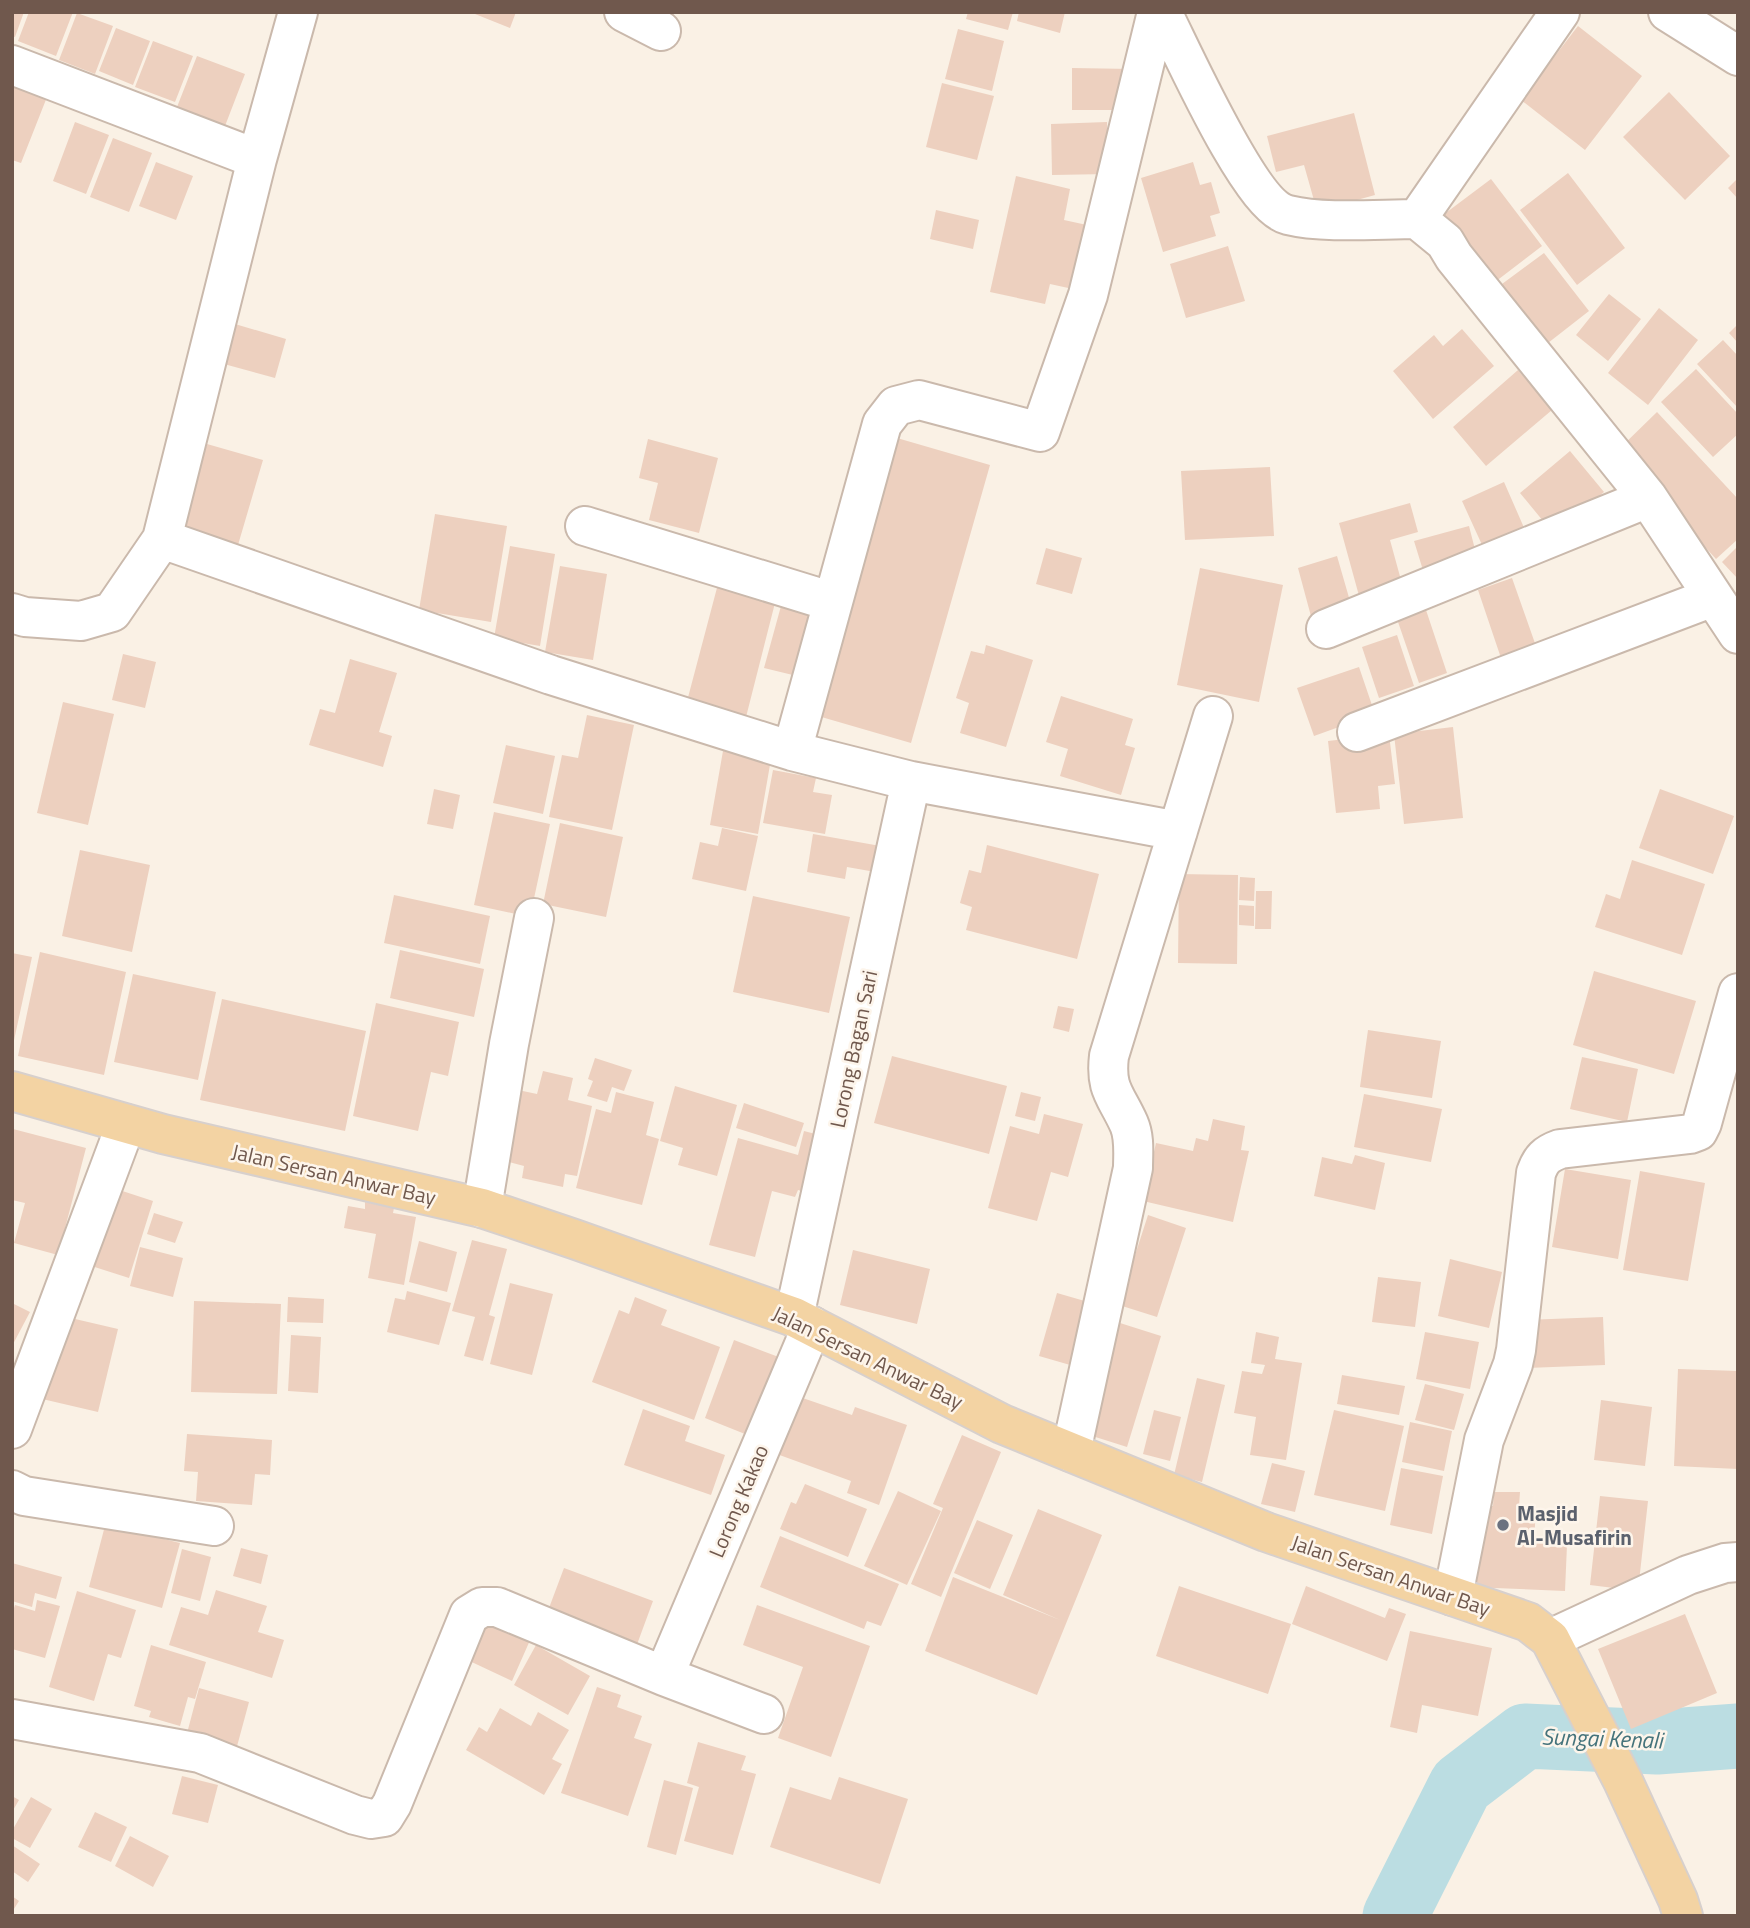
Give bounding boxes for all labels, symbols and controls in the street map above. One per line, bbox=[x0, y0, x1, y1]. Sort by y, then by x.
street label: Lorong Bagan Sari bbox=[821, 967, 885, 1131]
street label: Jalan Sersan Anwar Bay bbox=[229, 1135, 439, 1213]
street label: Jalan Sersan Anwar Bay bbox=[767, 1297, 969, 1417]
street label: Lorong Kakao bbox=[700, 1440, 776, 1562]
place label: Masjid Al-Musafirin bbox=[1517, 1497, 1632, 1553]
marker: Masjid Al-Musafirin bbox=[1495, 1517, 1511, 1533]
street label: Jalan Sersan Anwar Bay bbox=[1287, 1526, 1495, 1624]
water label: Sungai Kenali bbox=[1541, 1718, 1665, 1758]

